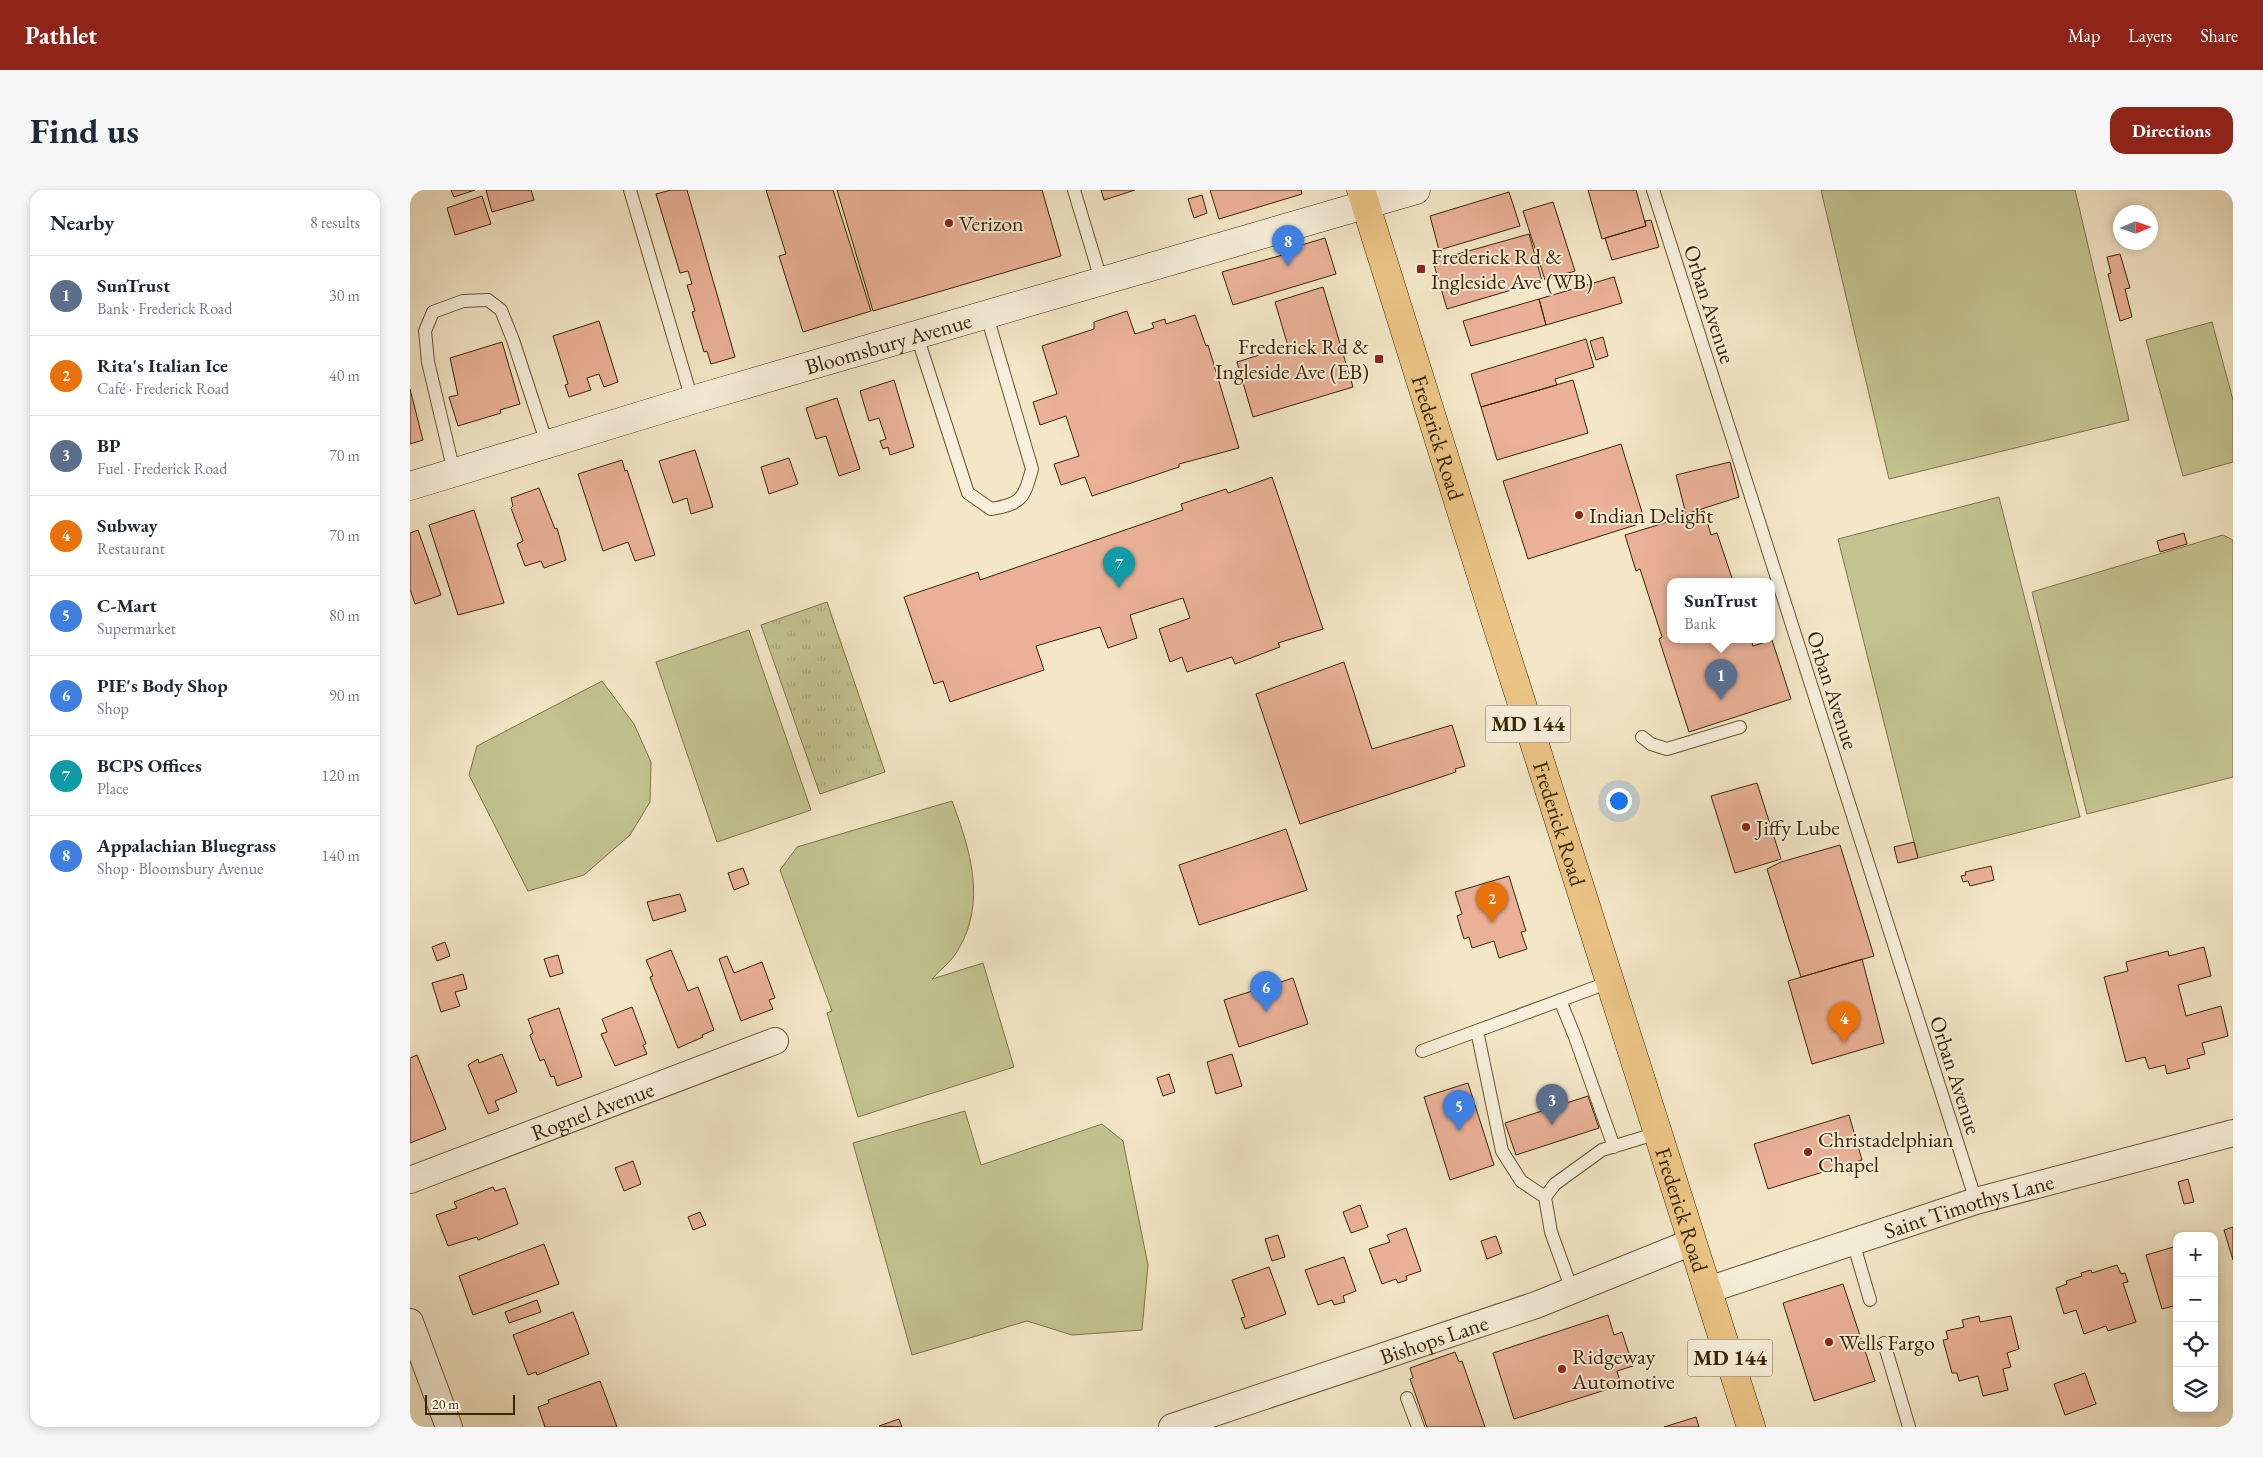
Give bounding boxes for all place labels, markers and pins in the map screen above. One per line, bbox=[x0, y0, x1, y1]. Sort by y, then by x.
place label: Verizon bbox=[959, 209, 1024, 238]
marker: Verizon bbox=[943, 217, 955, 229]
pin: 8 bbox=[1272, 225, 1304, 266]
place label: Frederick Rd & Ingleside Ave (WB) bbox=[1431, 242, 1593, 296]
marker: Frederick Rd & Ingleside Ave (WB) bbox=[1415, 263, 1427, 275]
place label: Frederick Rd & Ingleside Ave (EB) bbox=[1215, 332, 1369, 386]
marker: Frederick Rd & Ingleside Ave (EB) bbox=[1373, 353, 1385, 365]
place label: Indian Delight bbox=[1589, 501, 1713, 530]
marker: Indian Delight bbox=[1573, 509, 1585, 521]
pin: 7 bbox=[1103, 547, 1135, 588]
pin: 1 bbox=[1705, 659, 1737, 700]
place label: Jiffy Lube bbox=[1754, 813, 1840, 842]
marker: Jiffy Lube bbox=[1740, 821, 1752, 833]
pin: 2 bbox=[1476, 882, 1508, 923]
pin: 6 bbox=[1250, 971, 1282, 1012]
pin: 4 bbox=[1828, 1002, 1860, 1043]
pin: 3 bbox=[1536, 1084, 1568, 1125]
pin: 5 bbox=[1443, 1090, 1475, 1131]
place label: Christadelphian Chapel bbox=[1818, 1125, 1954, 1179]
marker: Christadelphian Chapel bbox=[1802, 1146, 1814, 1158]
place label: Wells Fargo bbox=[1839, 1328, 1935, 1357]
marker: Wells Fargo bbox=[1823, 1336, 1835, 1348]
place label: Ridgeway Automotive bbox=[1571, 1342, 1675, 1396]
marker: Ridgeway Automotive bbox=[1556, 1363, 1568, 1375]

